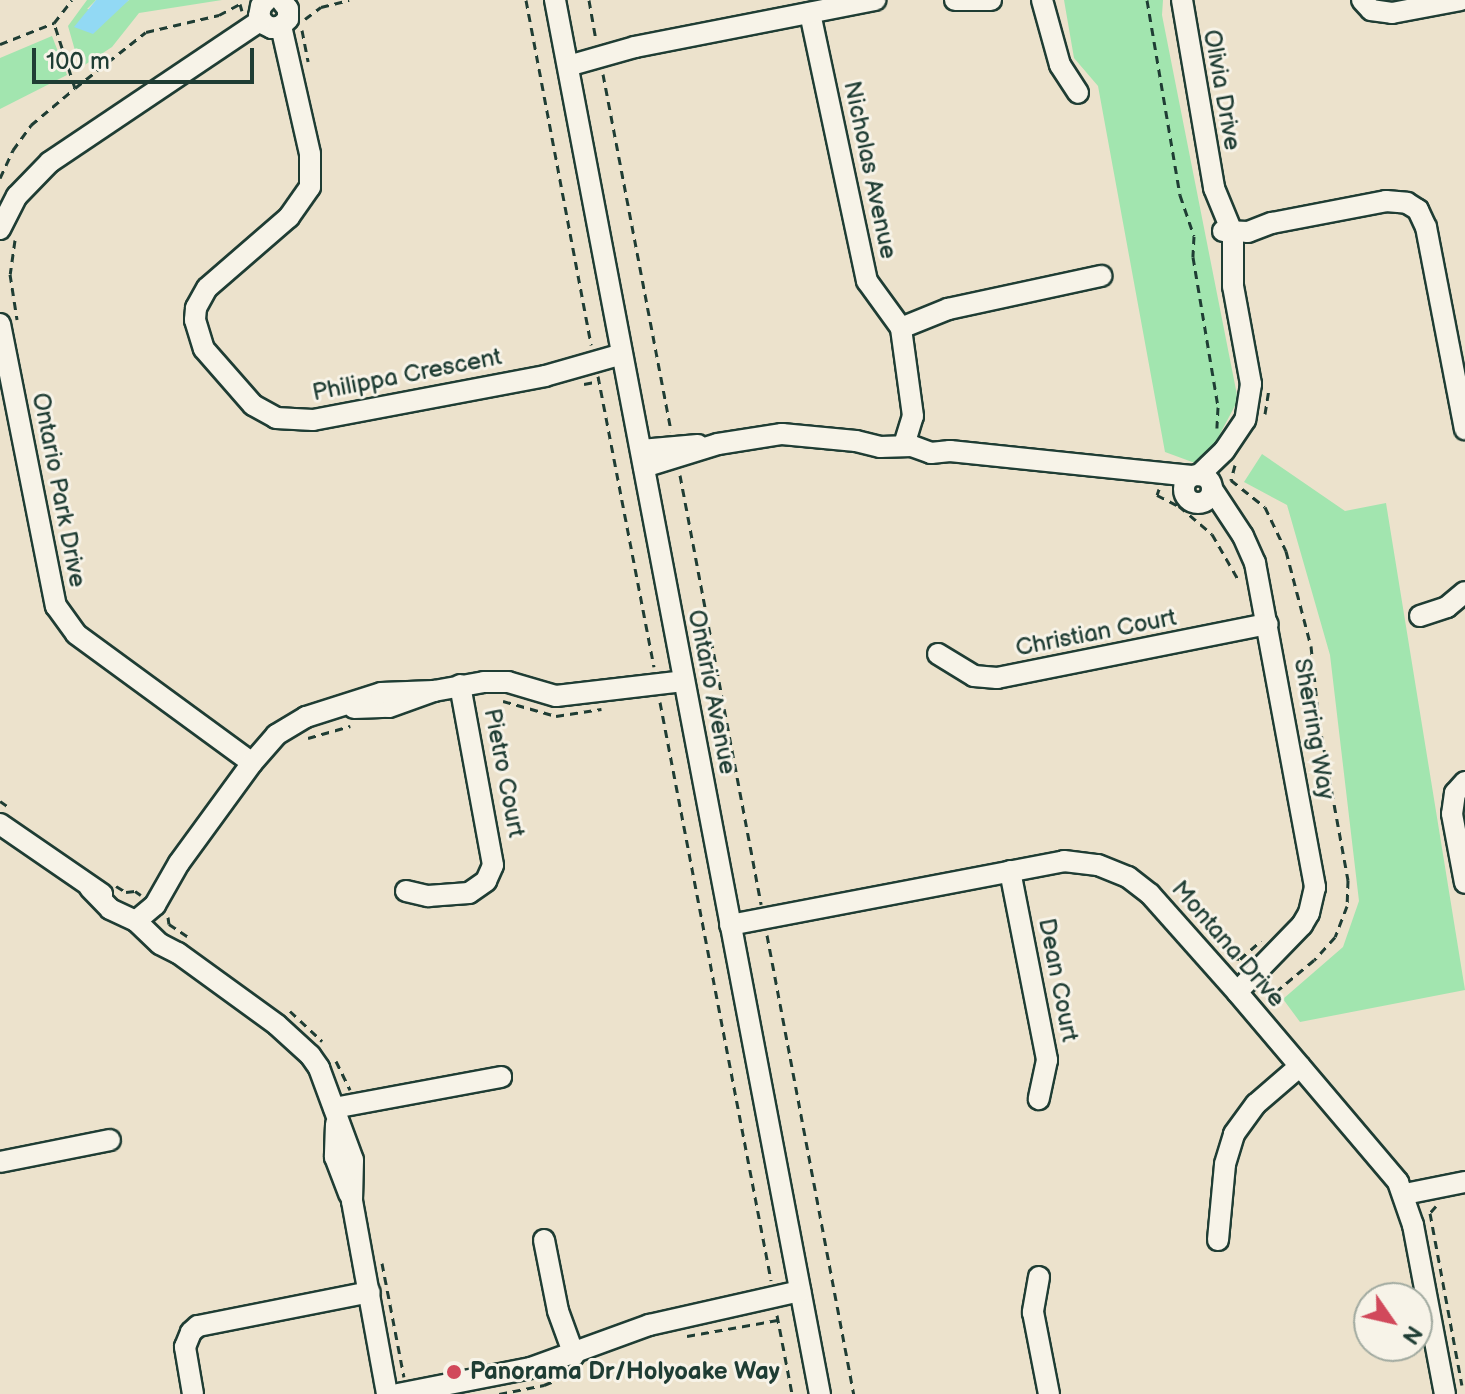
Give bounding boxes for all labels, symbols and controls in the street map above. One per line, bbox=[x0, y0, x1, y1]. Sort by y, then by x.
street label: Olivia Drive bbox=[1197, 27, 1247, 153]
scale bar bbox=[36, 32, 258, 82]
text: 100 m bbox=[46, 47, 110, 76]
street label: Nicholas Avenue bbox=[837, 78, 903, 262]
street label: Philippa Crescent bbox=[310, 343, 504, 407]
street label: Ontario Park Drive bbox=[26, 390, 92, 590]
street label: Christian Court bbox=[1013, 603, 1179, 663]
street label: Ontario Avenue bbox=[682, 607, 742, 777]
street label: Sherring Way bbox=[1287, 656, 1341, 802]
street label: Pietro Court bbox=[477, 706, 531, 840]
street label: Montana Drive bbox=[1165, 875, 1291, 1013]
street label: Dean Court bbox=[1032, 916, 1084, 1044]
north arrow bbox=[1353, 1282, 1433, 1362]
text: N bbox=[1396, 1320, 1427, 1349]
place label: Panorama Dr/Holyoake Way bbox=[470, 1358, 780, 1386]
marker: Panorama Dr/Holyoake Way bbox=[445, 1363, 463, 1381]

